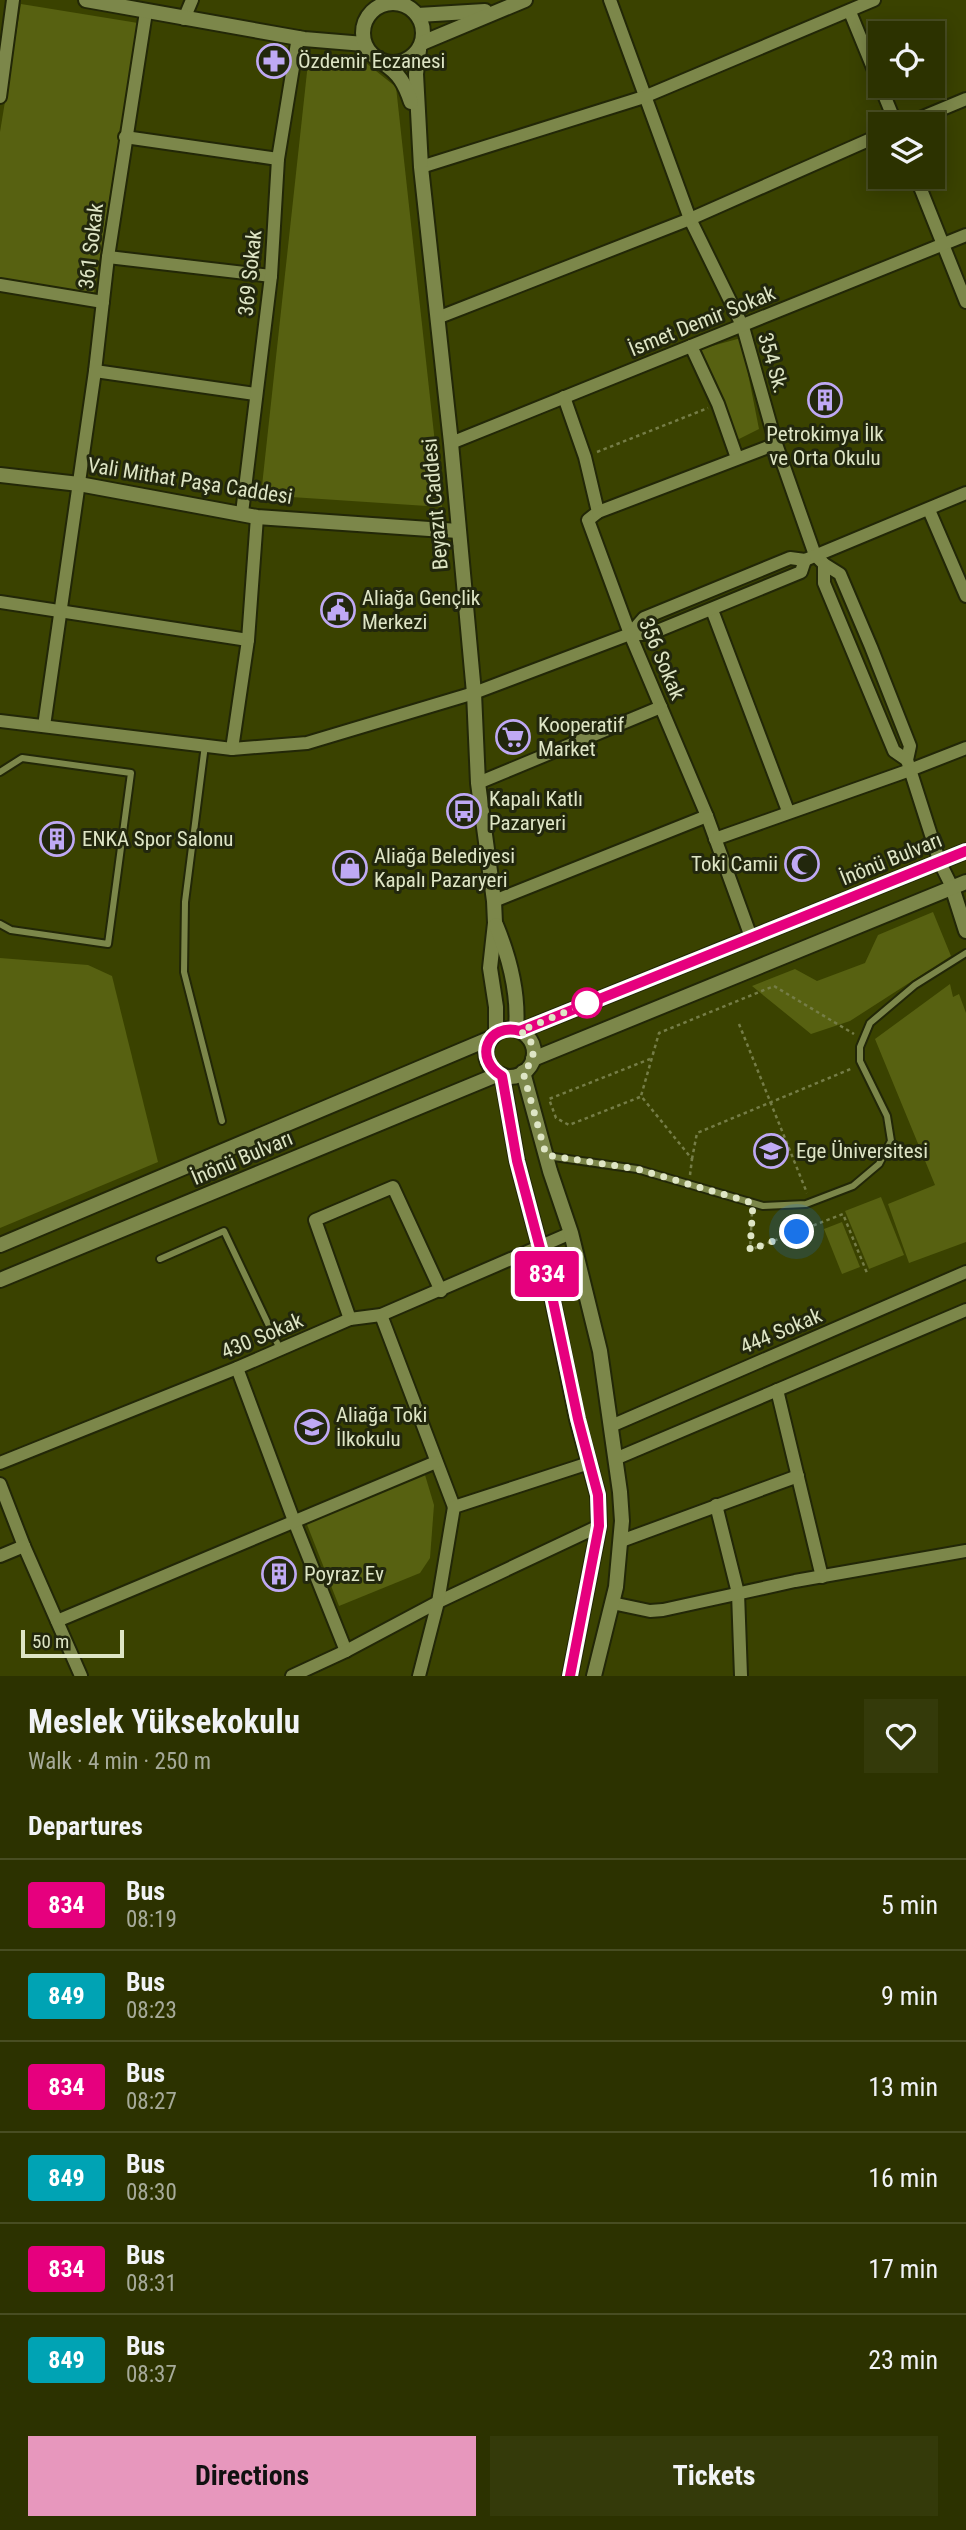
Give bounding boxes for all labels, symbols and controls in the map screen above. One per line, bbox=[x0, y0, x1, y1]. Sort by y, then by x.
map controls bbox=[868, 21, 945, 189]
button: locate bbox=[868, 21, 945, 98]
pharmacy icon: Özdemir Eczanesi bbox=[255, 42, 293, 80]
place label: Özdemir Eczanesi bbox=[298, 49, 445, 73]
button: layers bbox=[868, 112, 945, 189]
street label: 361 Sokak bbox=[74, 201, 108, 290]
street label: 369 Sokak bbox=[234, 228, 267, 317]
street label: İsmet Demir Sokak bbox=[625, 281, 779, 361]
street label: 354 Sk. bbox=[753, 330, 793, 396]
building icon: Petrokimya İlk ve Orta Okulu bbox=[806, 381, 844, 419]
place label: Petrokimya İlk ve Orta Okulu bbox=[766, 422, 884, 470]
street label: Beyazıt Caddesi bbox=[417, 437, 453, 571]
street label: Vali Mithat Paşa Caddesi bbox=[86, 453, 294, 509]
place label: Aliağa Gençlik Merkezi bbox=[362, 586, 481, 634]
public building icon: Aliağa Gençlik Merkezi bbox=[319, 591, 357, 629]
street label: 356 Sokak bbox=[634, 615, 690, 704]
place label: Kooperatif Market bbox=[538, 713, 625, 761]
supermarket icon: Kooperatif Market bbox=[494, 718, 532, 756]
place label: Kapalı Katlı Pazaryeri bbox=[489, 787, 583, 835]
bus stop icon: Kapalı Katlı Pazaryeri bbox=[445, 792, 483, 830]
building icon: ENKA Spor Salonu bbox=[38, 820, 76, 858]
place label: ENKA Spor Salonu bbox=[82, 827, 233, 851]
street label: İnönü Bulvarı bbox=[837, 828, 945, 890]
place label: Aliağa Belediyesi Kapalı Pazaryeri bbox=[374, 844, 515, 892]
mosque icon: Toki Camii bbox=[783, 845, 821, 883]
shop icon: Aliağa Belediyesi Kapalı Pazaryeri bbox=[331, 849, 369, 887]
place label: Toki Camii bbox=[691, 852, 778, 876]
unlabelled marker bbox=[572, 988, 602, 1018]
street label: İnönü Bulvarı bbox=[188, 1126, 296, 1190]
school or university icon: Ege Üniversitesi bbox=[752, 1132, 790, 1170]
place label: Ege Üniversitesi bbox=[796, 1139, 928, 1163]
your location bbox=[779, 1214, 814, 1249]
line badge: 834 bbox=[507, 1251, 587, 1297]
text: 834 bbox=[529, 1260, 565, 1288]
street label: 444 Sokak bbox=[737, 1303, 826, 1359]
street label: 430 Sokak bbox=[218, 1308, 307, 1364]
place label: Aliağa Toki İlkokulu bbox=[336, 1403, 427, 1451]
school or university icon: Aliağa Toki İlkokulu bbox=[293, 1408, 331, 1446]
building icon: Poyraz Ev bbox=[260, 1555, 298, 1593]
place label: Poyraz Ev bbox=[304, 1562, 384, 1586]
scale bar bbox=[21, 1627, 124, 1659]
text: 50 m bbox=[32, 1630, 69, 1653]
button: heart bbox=[864, 1699, 938, 1773]
text: Meslek Yüksekokulu bbox=[28, 1702, 300, 1741]
text: Walk · 4 min · 250 m bbox=[28, 1748, 211, 1775]
text: Departures bbox=[28, 1811, 143, 1841]
text: Bus bbox=[126, 1876, 165, 1906]
text: 5 min bbox=[881, 1890, 938, 1920]
text: 834 bbox=[48, 1891, 85, 1919]
text: 08:19 bbox=[126, 1906, 177, 1933]
text: Bus bbox=[126, 1967, 165, 1997]
text: 9 min bbox=[881, 1981, 938, 2011]
text: 849 bbox=[48, 1982, 85, 2010]
text: 08:23 bbox=[126, 1997, 177, 2024]
text: Bus bbox=[126, 2058, 165, 2088]
text: 13 min bbox=[868, 2072, 938, 2102]
text: 834 bbox=[48, 2073, 85, 2101]
text: 08:27 bbox=[126, 2088, 177, 2115]
text: Bus bbox=[126, 2149, 165, 2179]
text: 16 min bbox=[868, 2163, 938, 2193]
text: 849 bbox=[48, 2164, 85, 2192]
text: 08:30 bbox=[126, 2179, 177, 2206]
text: Bus bbox=[126, 2240, 165, 2270]
text: 17 min bbox=[868, 2254, 938, 2284]
text: 834 bbox=[48, 2255, 85, 2283]
text: 08:31 bbox=[126, 2270, 177, 2297]
text: Bus bbox=[126, 2331, 165, 2361]
text: 23 min bbox=[868, 2345, 938, 2375]
text: 849 bbox=[48, 2346, 85, 2374]
text: 08:37 bbox=[126, 2361, 177, 2388]
button: Directions bbox=[28, 2436, 476, 2516]
button: Tickets bbox=[490, 2436, 938, 2516]

